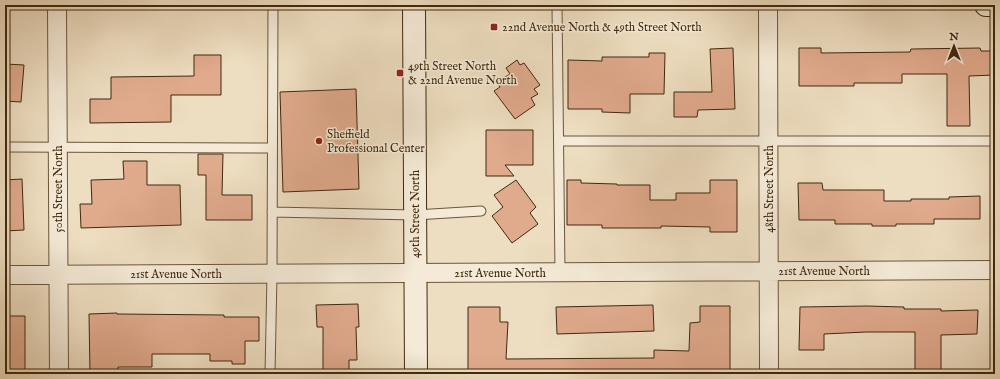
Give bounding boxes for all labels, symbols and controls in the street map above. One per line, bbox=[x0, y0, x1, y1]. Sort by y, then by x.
place label: 22nd Avenue North & 49th Street North bbox=[502, 20, 702, 35]
marker: 22nd Avenue North & 49th Street North bbox=[489, 22, 499, 32]
north arrow bbox=[934, 26, 974, 66]
text: N bbox=[948, 30, 959, 44]
place label: 49th Street North & 22nd Avenue North bbox=[408, 59, 518, 88]
marker: 49th Street North & 22nd Avenue North bbox=[395, 68, 405, 78]
place label: Sheffield Professional Center bbox=[327, 127, 425, 156]
marker: Sheffield Professional Center bbox=[314, 136, 324, 146]
street label: 50th Street North bbox=[51, 145, 66, 233]
street label: 48th Street North bbox=[762, 145, 777, 233]
street label: 49th Street North bbox=[408, 169, 423, 258]
street label: 21st Avenue North bbox=[778, 264, 870, 279]
street label: 21st Avenue North bbox=[454, 266, 546, 281]
street label: 21st Avenue North bbox=[130, 267, 222, 282]

